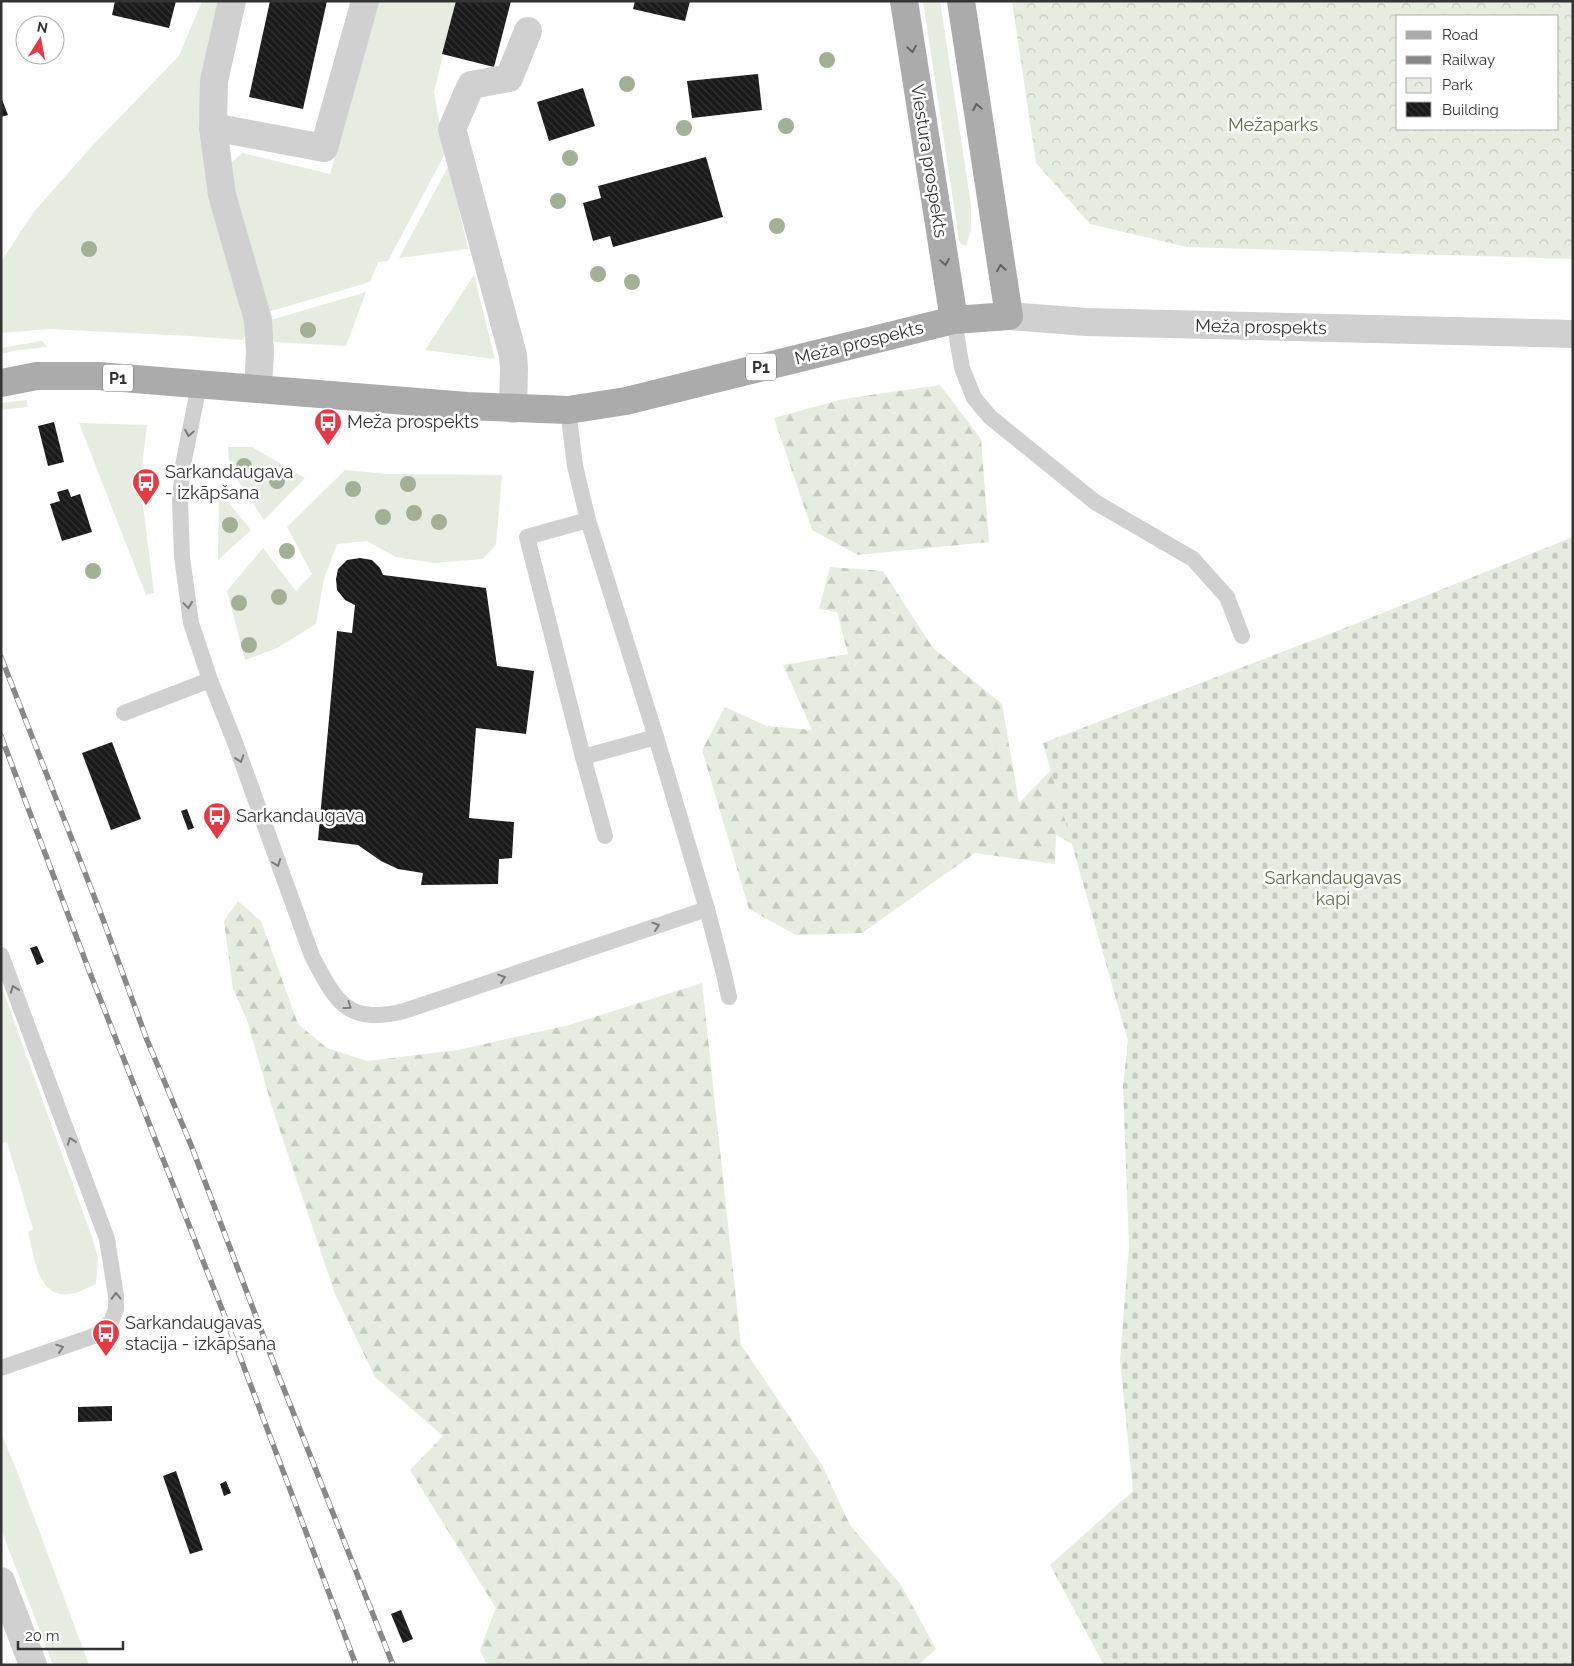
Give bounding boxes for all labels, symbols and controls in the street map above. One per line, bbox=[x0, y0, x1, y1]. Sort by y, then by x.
north arrow bbox=[15, 15, 65, 65]
legend bbox=[1396, 15, 1559, 130]
text: N bbox=[36, 18, 49, 36]
text: Road bbox=[1442, 26, 1478, 44]
one-way arrow bbox=[906, 46, 917, 54]
text: Railway bbox=[1442, 51, 1495, 69]
text: Park bbox=[1442, 76, 1473, 94]
street label: Viestura prospekts bbox=[907, 83, 952, 240]
text: Building bbox=[1442, 101, 1499, 119]
one-way arrow bbox=[972, 103, 982, 112]
park label: Mežaparks bbox=[1228, 114, 1318, 135]
one-way arrow bbox=[939, 258, 950, 266]
one-way arrow bbox=[997, 264, 1007, 272]
street label: Meža prospekts bbox=[1195, 315, 1327, 338]
street label: Meža prospekts bbox=[792, 316, 926, 369]
road number: P1 bbox=[746, 354, 776, 381]
road number: P1 bbox=[103, 364, 133, 392]
bus stop icon: Meža prospekts bbox=[313, 407, 343, 446]
place label: Meža prospekts bbox=[347, 411, 479, 432]
one-way arrow bbox=[184, 428, 195, 437]
place label: Sarkandaugava - izkāpšana bbox=[165, 461, 293, 503]
bus stop icon: Sarkandaugava - izkāpšana bbox=[131, 467, 161, 506]
one-way arrow bbox=[182, 601, 193, 609]
one-way arrow bbox=[234, 754, 244, 762]
bus stop icon: Sarkandaugava bbox=[202, 801, 232, 840]
place label: Sarkandaugava bbox=[236, 805, 364, 826]
one-way arrow bbox=[271, 858, 281, 866]
park label: Sarkandaugavas kapi bbox=[1264, 867, 1402, 909]
one-way arrow bbox=[651, 922, 659, 932]
one-way arrow bbox=[497, 974, 505, 984]
one-way arrow bbox=[10, 985, 20, 994]
one-way arrow bbox=[342, 1000, 352, 1009]
one-way arrow bbox=[67, 1137, 77, 1146]
one-way arrow bbox=[110, 1292, 121, 1300]
place label: Sarkandaugavas stacija - izkāpšana bbox=[125, 1312, 276, 1354]
bus stop icon: Sarkandaugavas stacija - izkāpšana bbox=[91, 1318, 121, 1357]
one-way arrow bbox=[55, 1343, 63, 1353]
scale bar bbox=[18, 1618, 122, 1650]
text: 20 m bbox=[25, 1627, 60, 1645]

